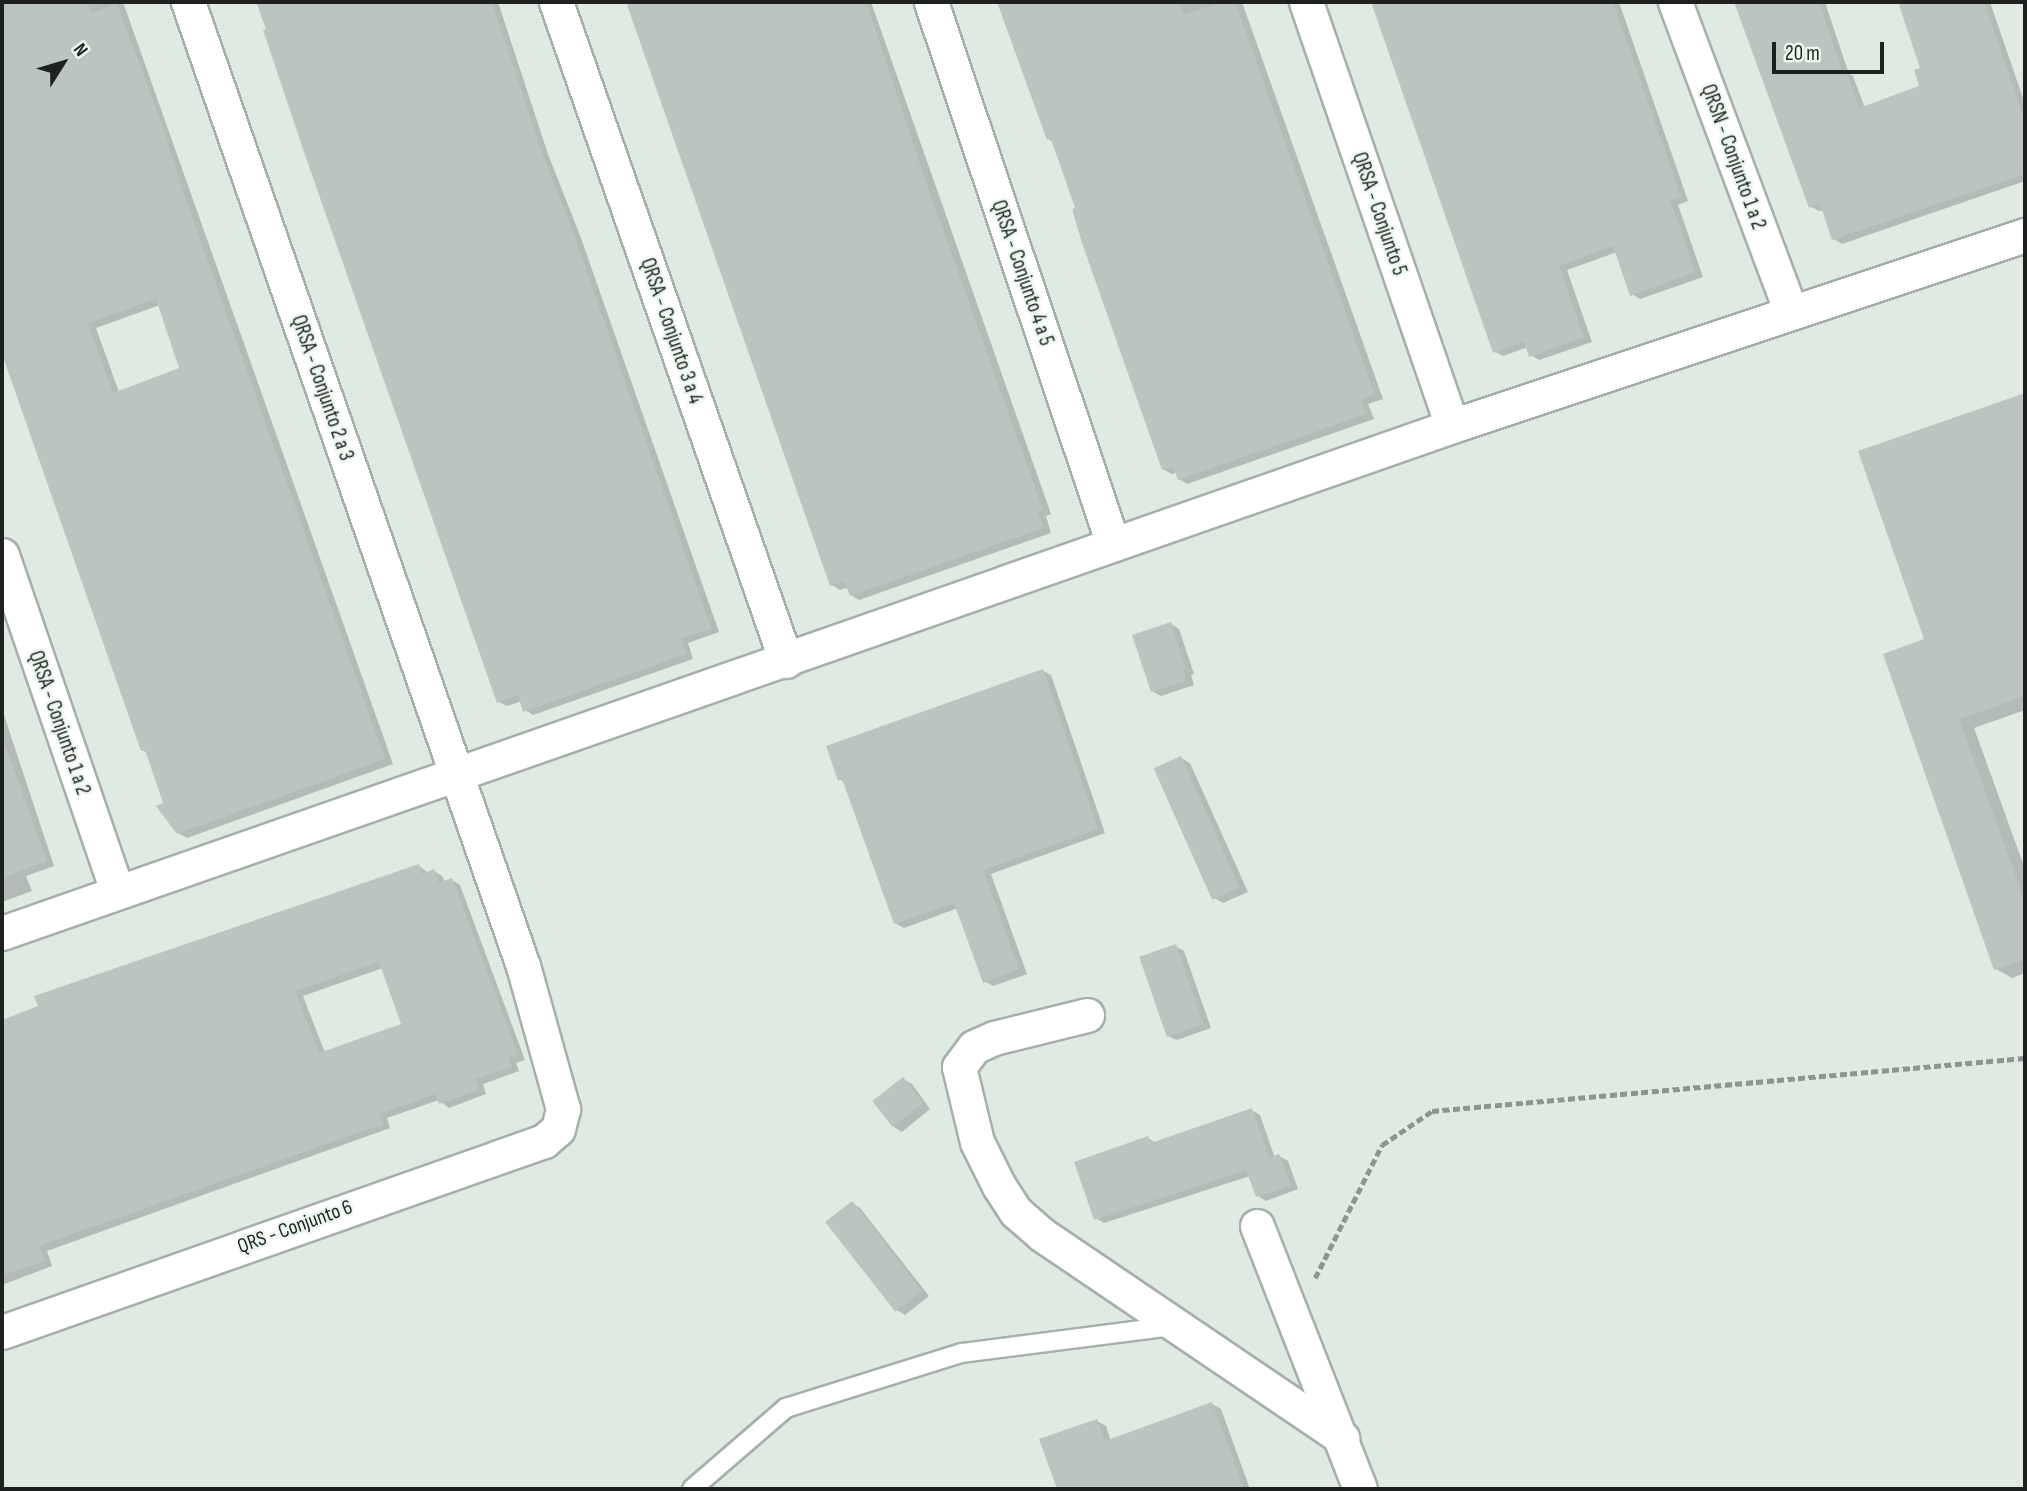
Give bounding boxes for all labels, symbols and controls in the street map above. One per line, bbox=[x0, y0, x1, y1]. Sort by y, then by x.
north arrow bbox=[28, 28, 98, 98]
scale bar bbox=[1775, 28, 1887, 72]
text: N bbox=[68, 39, 92, 61]
text: 20 m bbox=[1785, 41, 1820, 66]
street label: QRSN - Conjunto 1 a 2 bbox=[1695, 81, 1771, 233]
street label: QRSA - Conjunto 5 bbox=[1346, 149, 1412, 279]
street label: QRSA - Conjunto 4 a 5 bbox=[985, 197, 1059, 349]
street label: QRSA - Conjunto 3 a 4 bbox=[634, 255, 708, 407]
street label: QRSA - Conjunto 2 a 3 bbox=[285, 312, 359, 464]
street label: QRSA - Conjunto 1 a 2 bbox=[23, 648, 95, 798]
street label: QRS - Conjunto 6 bbox=[234, 1195, 356, 1259]

